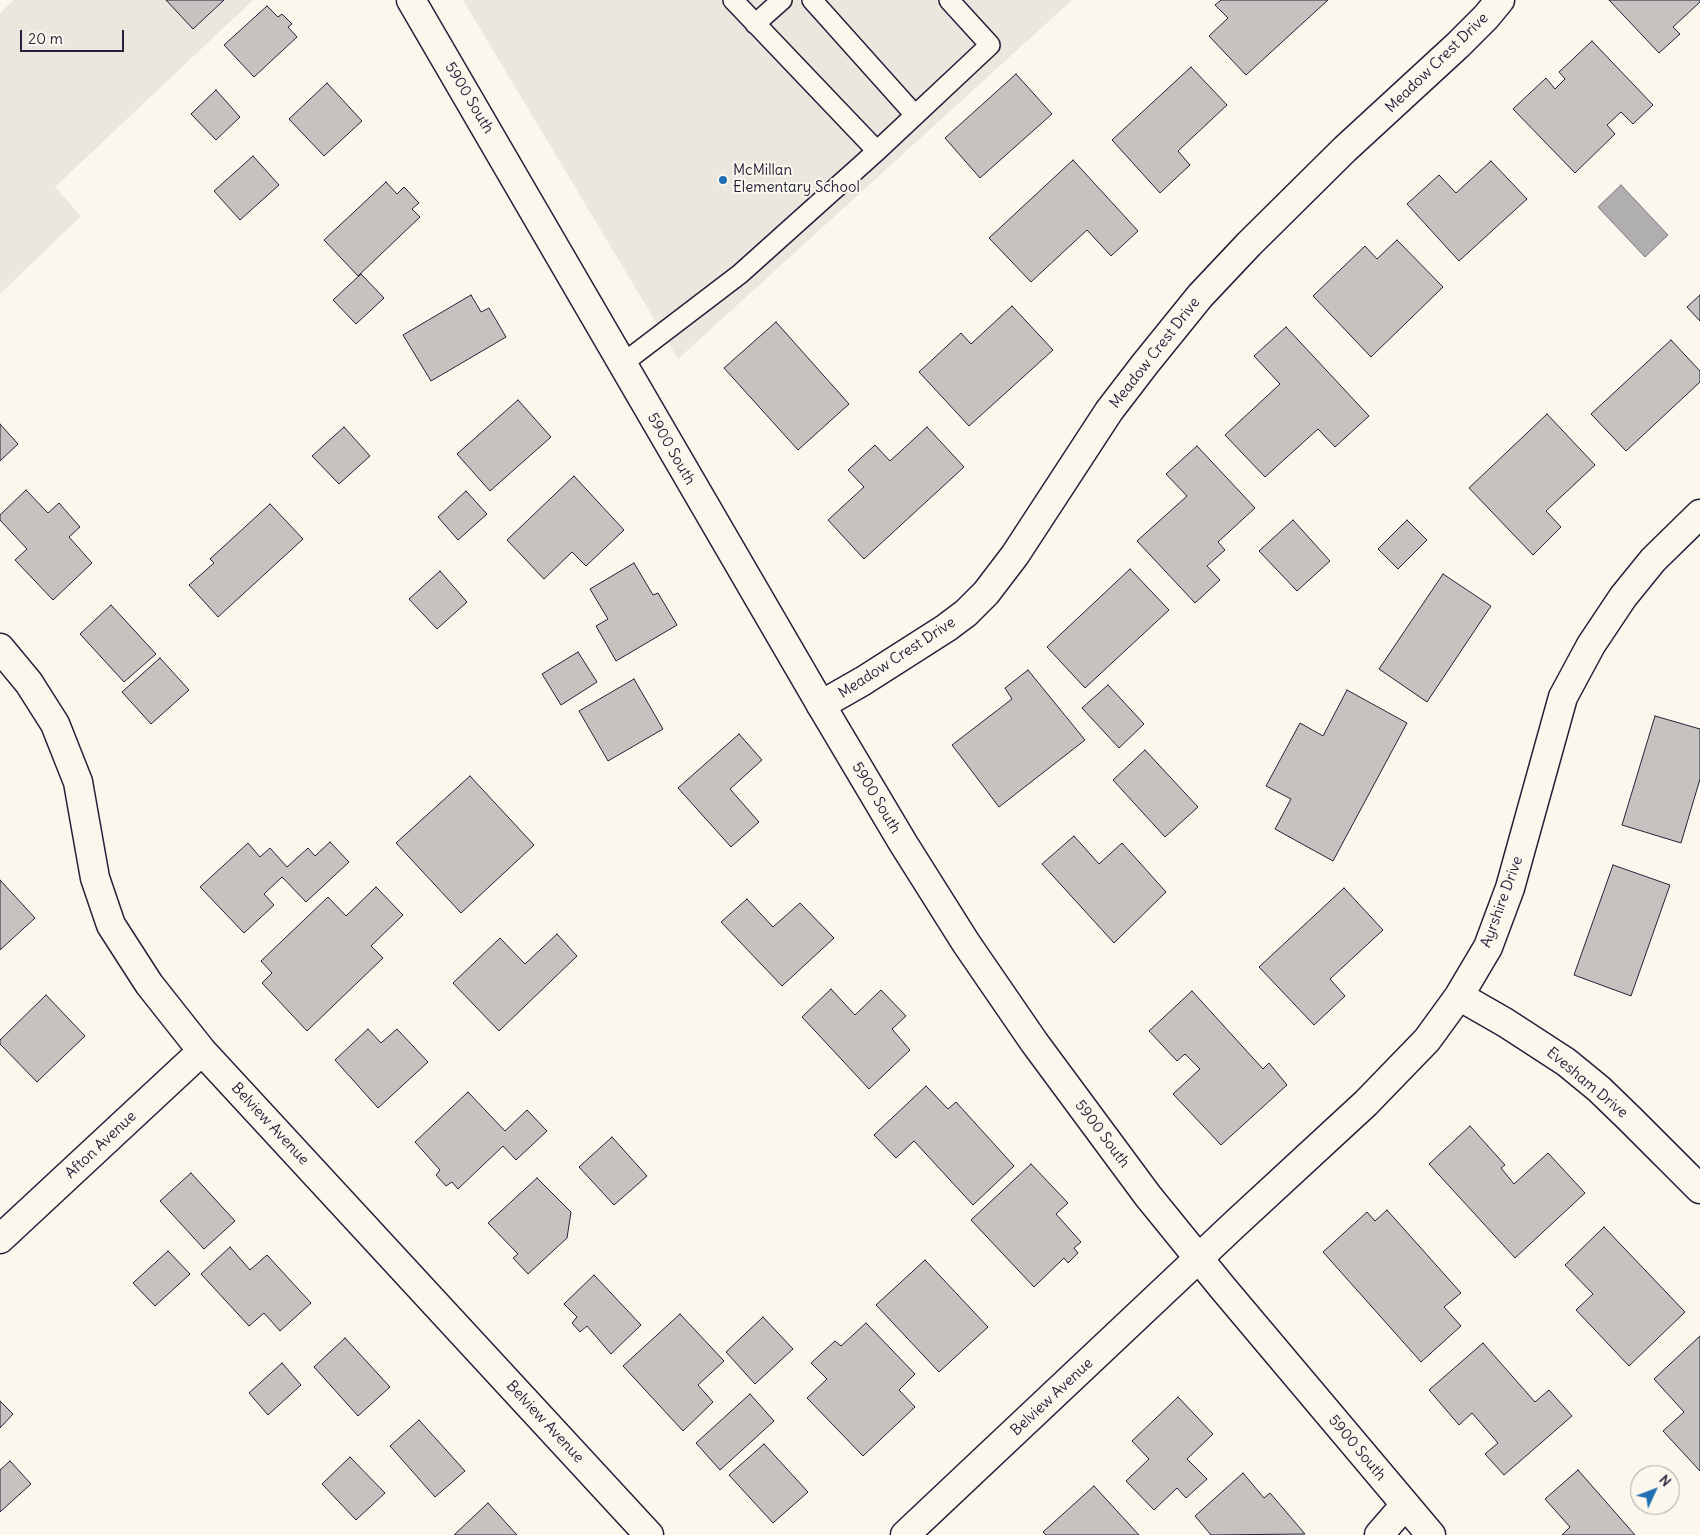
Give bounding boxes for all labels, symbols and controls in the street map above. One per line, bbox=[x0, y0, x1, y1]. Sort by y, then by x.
street label: Meadow Crest Drive bbox=[1382, 9, 1492, 117]
scale bar bbox=[22, 20, 126, 52]
text: 20 m bbox=[28, 29, 63, 48]
street label: 5900 South bbox=[441, 59, 497, 137]
place label: McMillan Elementary School bbox=[733, 162, 860, 197]
marker: McMillan Elementary School bbox=[717, 174, 729, 186]
street label: Meadow Crest Drive bbox=[1106, 294, 1204, 412]
street label: 5900 South bbox=[643, 410, 699, 488]
street label: Meadow Crest Drive bbox=[835, 613, 959, 703]
street label: 5900 South bbox=[848, 759, 904, 837]
street label: Ayrshire Drive bbox=[1477, 854, 1527, 950]
street label: Evesham Drive bbox=[1543, 1044, 1631, 1122]
street label: Belview Avenue bbox=[227, 1079, 313, 1169]
street label: 5900 South bbox=[1071, 1097, 1133, 1171]
street label: Afton Avenue bbox=[62, 1108, 140, 1182]
street label: Belview Avenue bbox=[1007, 1354, 1097, 1440]
street label: Belview Avenue bbox=[502, 1377, 588, 1467]
street label: 5900 South bbox=[1324, 1412, 1390, 1484]
north arrow bbox=[1630, 1465, 1680, 1515]
text: N bbox=[1655, 1471, 1675, 1490]

